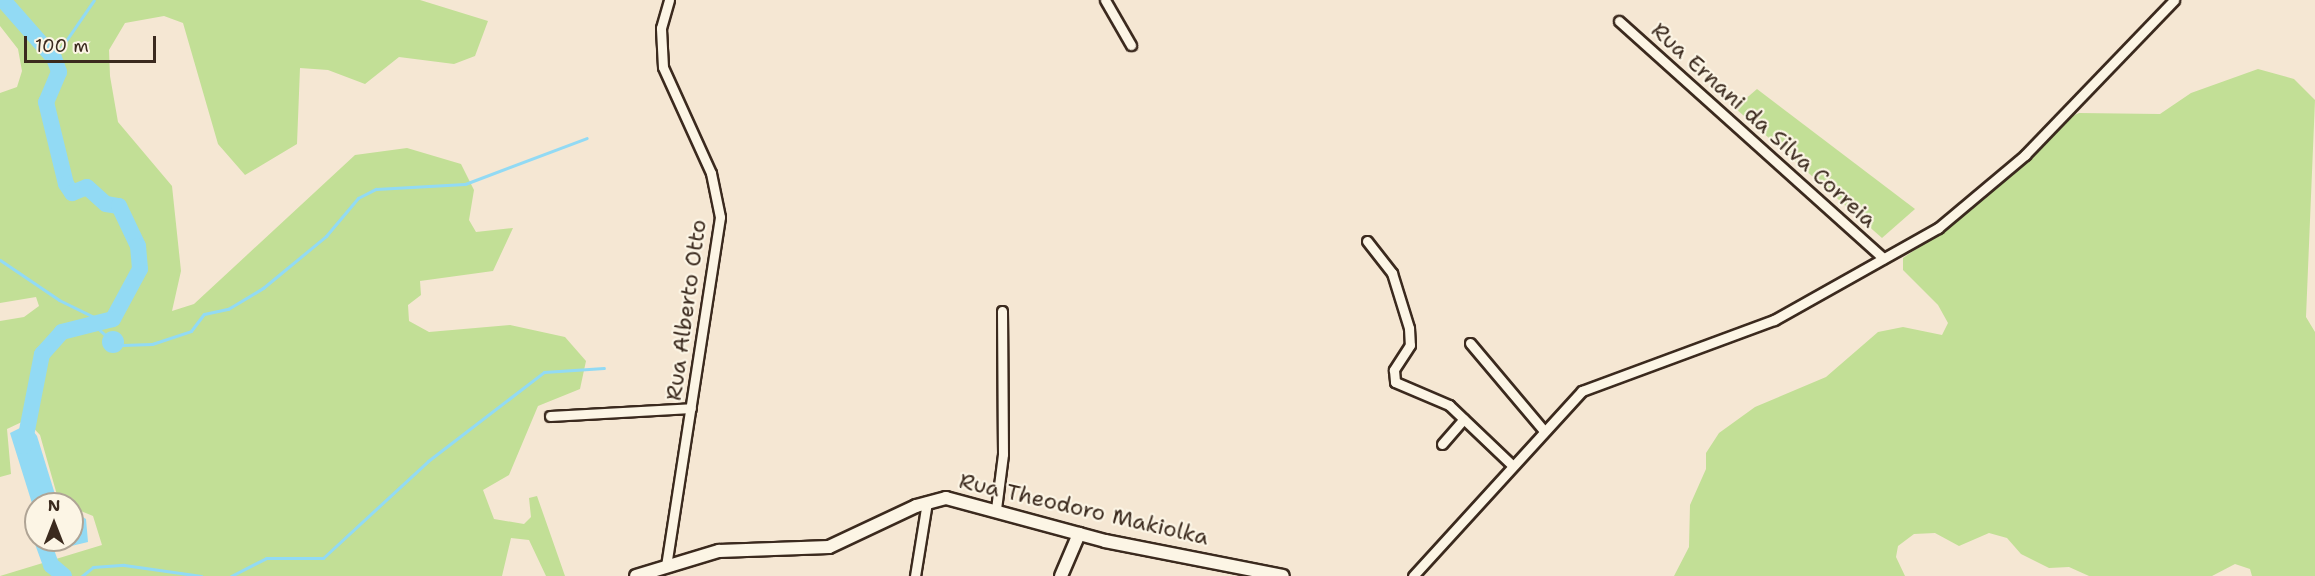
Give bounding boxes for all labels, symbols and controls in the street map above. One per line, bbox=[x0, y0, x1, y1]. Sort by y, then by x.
street label: Rua Ernani da Silva Correia bbox=[1646, 17, 1882, 233]
scale bar bbox=[27, 24, 159, 62]
text: 100 m bbox=[35, 34, 89, 58]
street label: Rua Alberto Otto bbox=[660, 218, 712, 402]
street label: Rua Theodoro Makiolka bbox=[957, 467, 1211, 551]
north arrow bbox=[24, 492, 84, 552]
text: N bbox=[48, 495, 60, 516]

